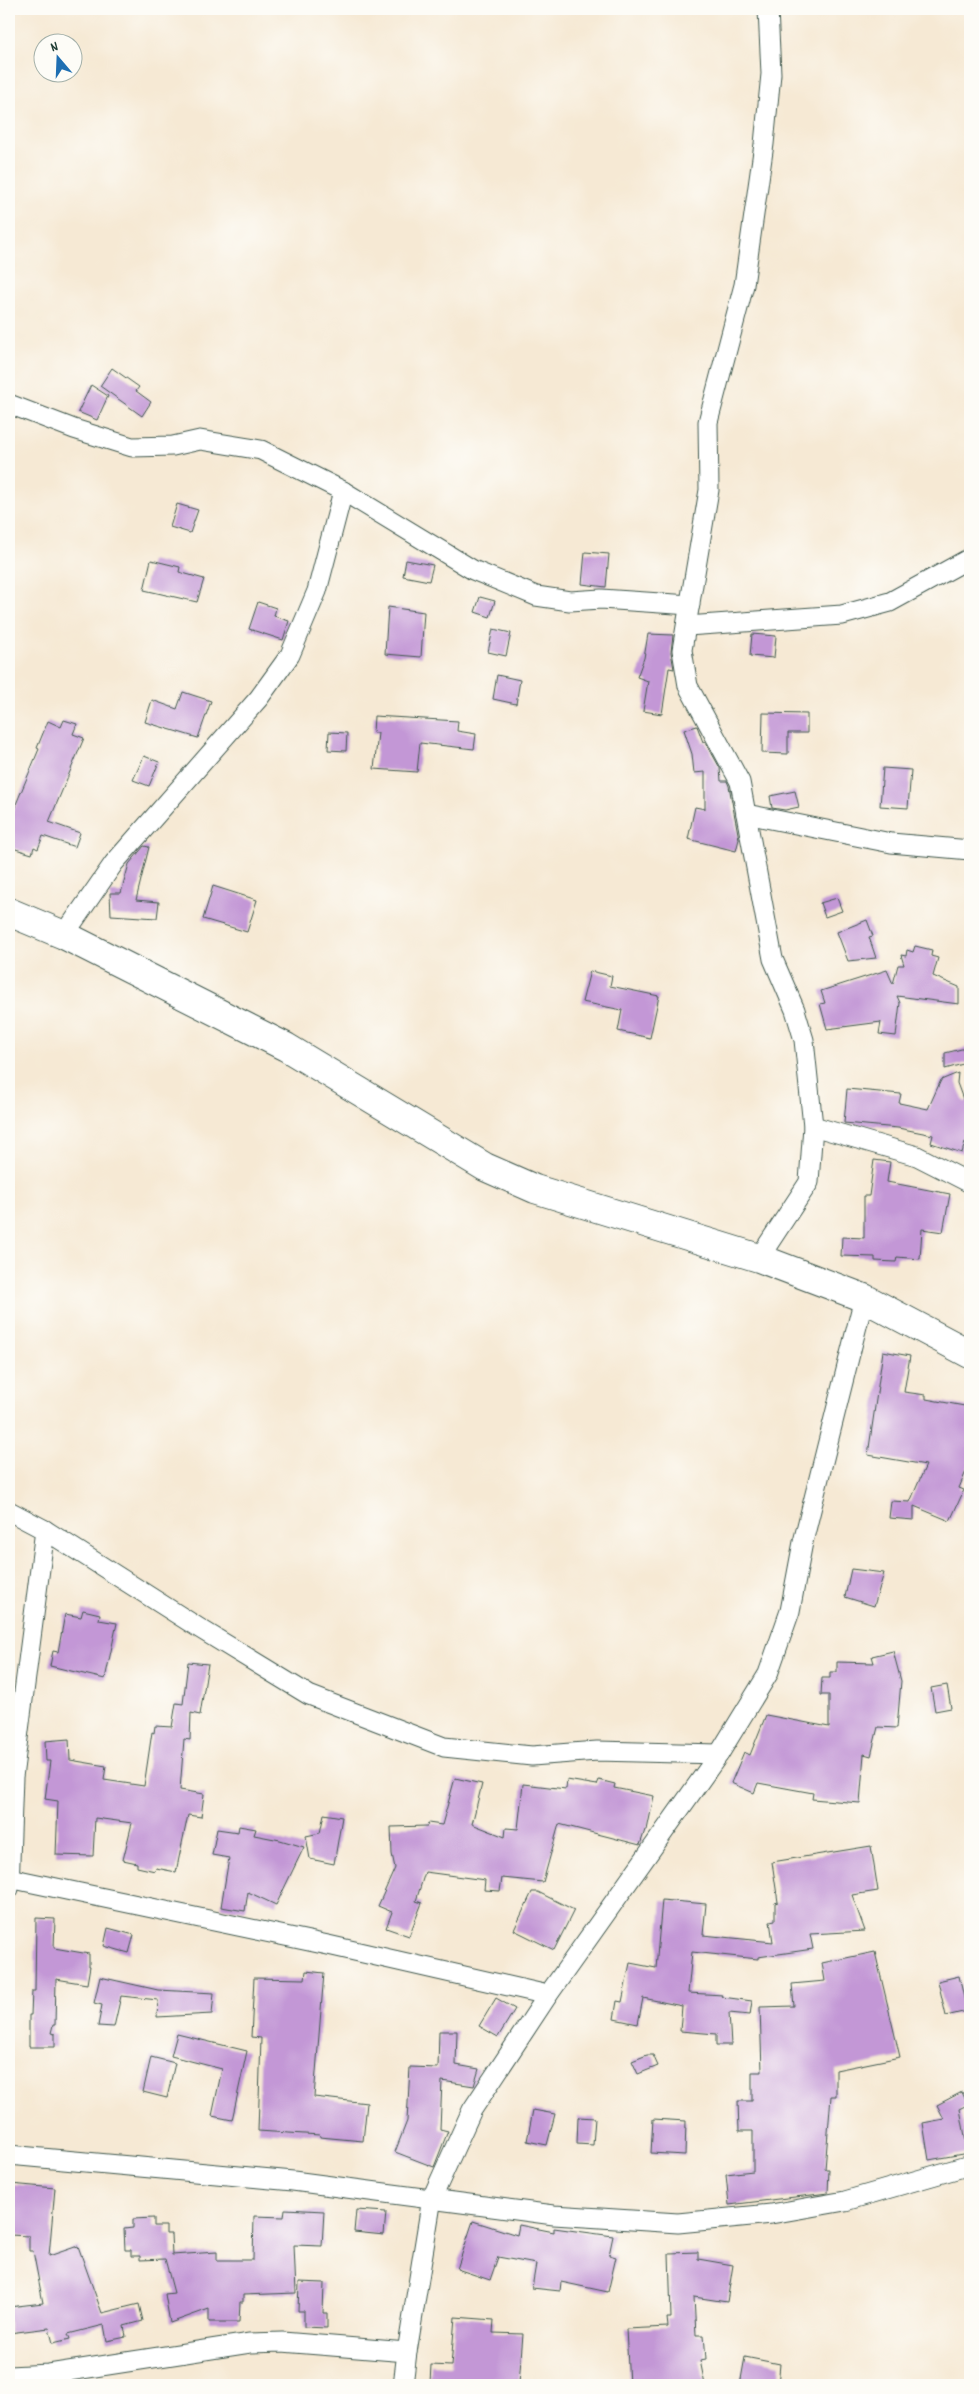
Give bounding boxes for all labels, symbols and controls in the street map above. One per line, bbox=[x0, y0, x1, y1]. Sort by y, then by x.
north arrow bbox=[32, 32, 82, 82]
text: N bbox=[48, 37, 61, 58]

